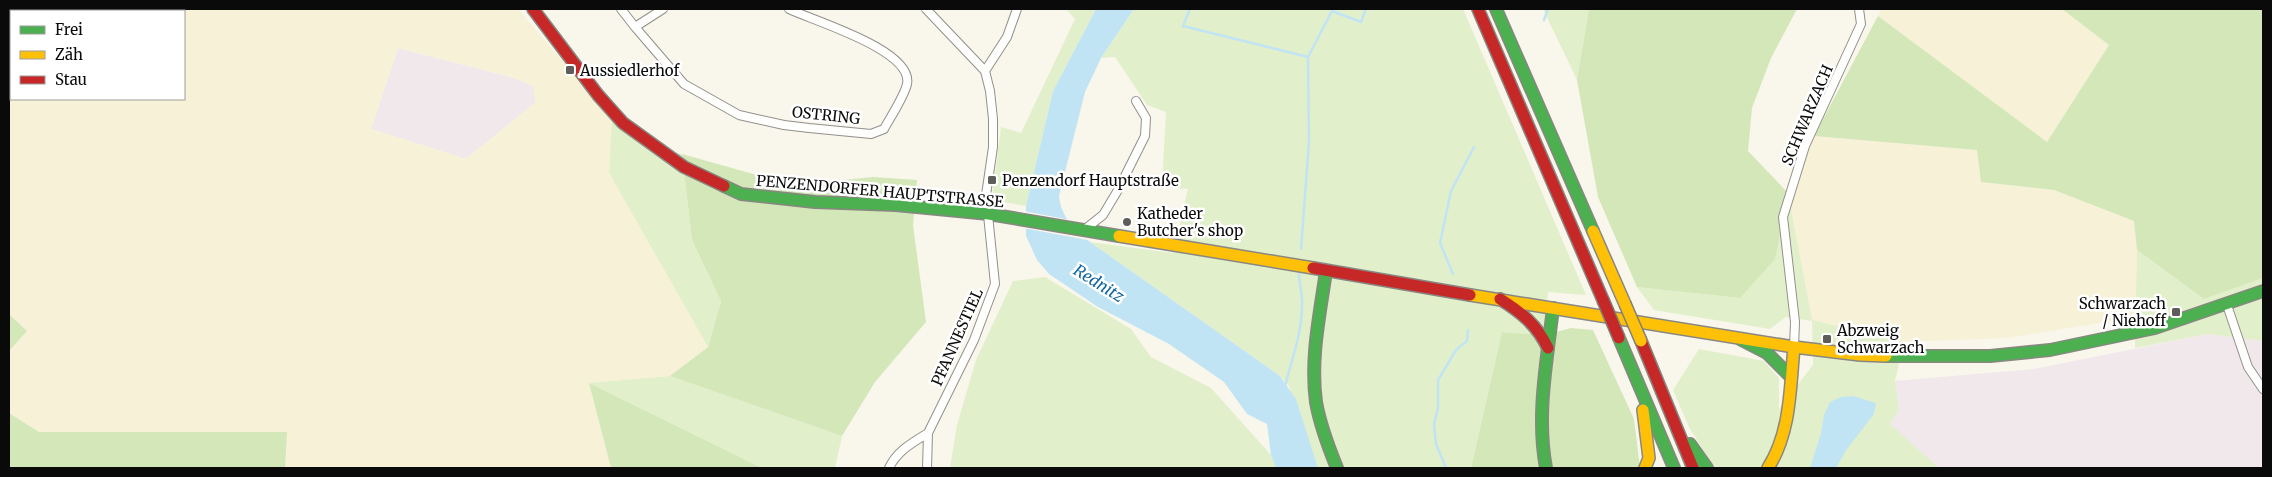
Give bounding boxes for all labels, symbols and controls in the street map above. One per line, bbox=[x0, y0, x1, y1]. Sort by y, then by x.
legend bbox=[10, 10, 185, 100]
text: Frei bbox=[55, 20, 83, 39]
text: Zäh bbox=[55, 45, 83, 64]
place label: Aussiedlerhof bbox=[579, 61, 681, 80]
street label: SCHWARZACH bbox=[1777, 62, 1837, 168]
marker: Aussiedlerhof bbox=[564, 64, 576, 76]
text: Stau bbox=[55, 70, 87, 89]
street label: OSTRING bbox=[791, 102, 861, 128]
street label: PENZENDORFER HAUPTSTRASSE bbox=[755, 171, 1005, 211]
place label: Penzendorf Hauptstraße bbox=[1002, 171, 1179, 190]
marker: Penzendorf Hauptstraße bbox=[986, 174, 998, 186]
place label: Katheder Butcher's shop bbox=[1137, 204, 1243, 240]
marker: Katheder Butcher's shop bbox=[1121, 216, 1133, 228]
water label: Rednitz bbox=[1070, 260, 1129, 307]
street label: PFANNESTIEL bbox=[927, 285, 987, 389]
place label: Schwarzach / Niehoff bbox=[2079, 294, 2167, 330]
marker: Schwarzach / Niehoff bbox=[2170, 306, 2182, 318]
place label: Abzweig Schwarzach bbox=[1836, 321, 1924, 357]
marker: Abzweig Schwarzach bbox=[1821, 333, 1833, 345]

